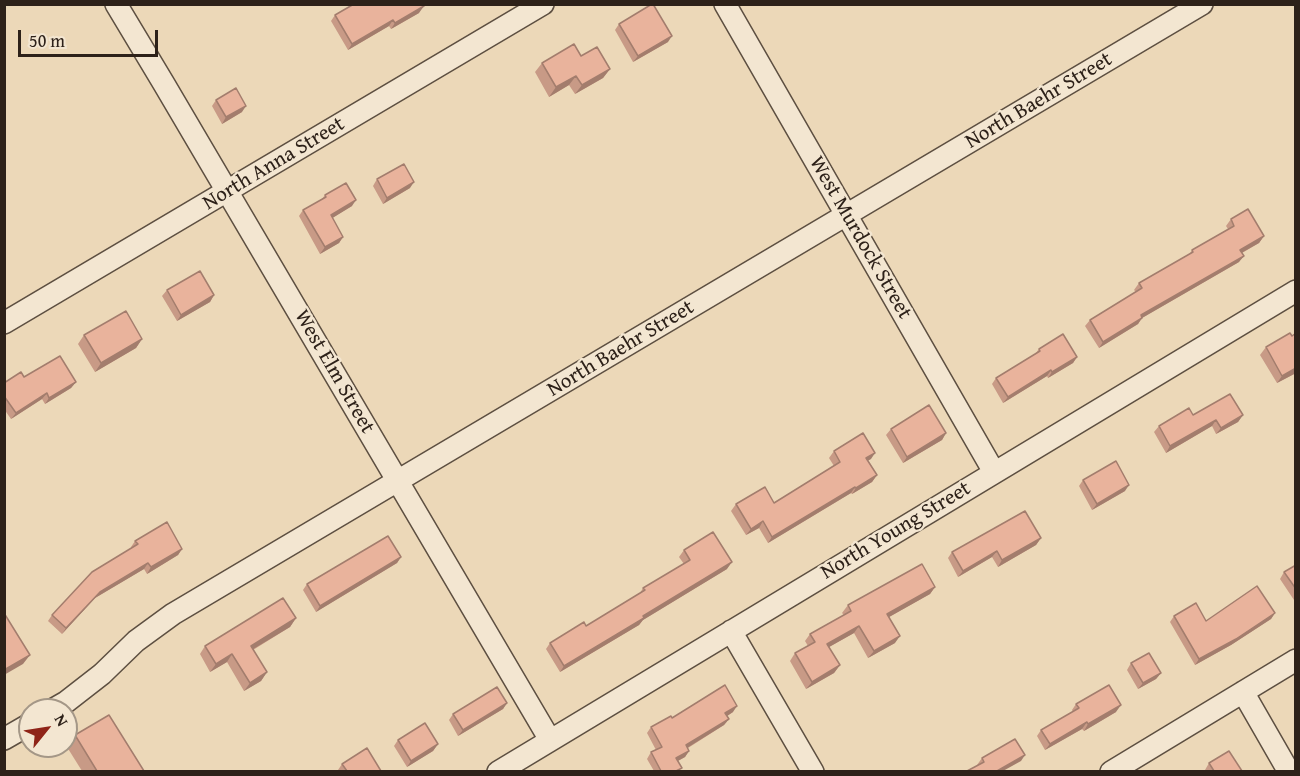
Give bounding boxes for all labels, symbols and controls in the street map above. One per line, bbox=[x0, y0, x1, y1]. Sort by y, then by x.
scale bar bbox=[21, 18, 160, 56]
text: 50 m bbox=[29, 27, 65, 54]
street label: North Baehr Street bbox=[961, 47, 1117, 155]
street label: North Anna Street bbox=[199, 112, 349, 216]
street label: West Murdock Street bbox=[803, 152, 917, 324]
street label: North Baehr Street bbox=[543, 295, 699, 403]
street label: West Elm Street bbox=[288, 306, 380, 438]
street label: North Young Street bbox=[816, 476, 976, 586]
north arrow bbox=[18, 698, 78, 758]
text: N bbox=[49, 709, 75, 731]

